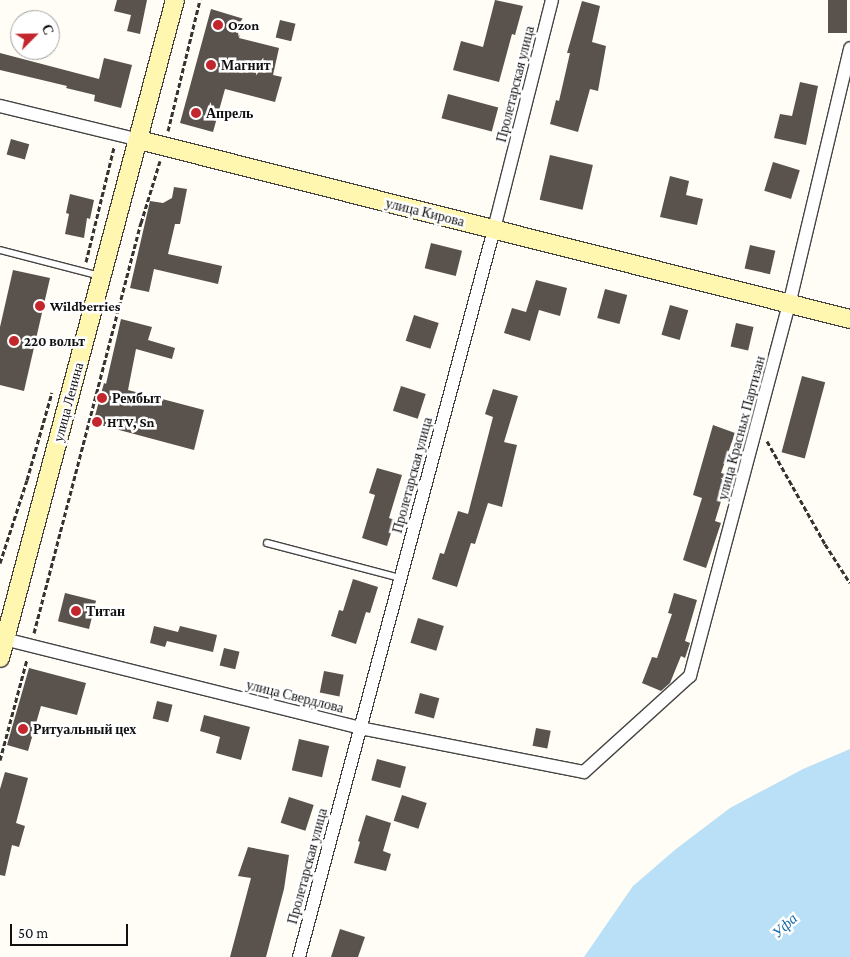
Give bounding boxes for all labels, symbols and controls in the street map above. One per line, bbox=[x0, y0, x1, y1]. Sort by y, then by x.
north arrow bbox=[10, 10, 60, 60]
place label: Ozon bbox=[228, 17, 259, 33]
marker: Ozon bbox=[212, 19, 224, 31]
text: С bbox=[39, 22, 57, 37]
street label: Пролетарская улица bbox=[492, 24, 538, 144]
place label: Магнит bbox=[221, 57, 271, 73]
marker: Магнит bbox=[205, 59, 217, 71]
place label: Апрель bbox=[206, 105, 253, 121]
marker: Апрель bbox=[190, 107, 202, 119]
street label: улица Кирова bbox=[384, 194, 466, 230]
place label: Wildberries bbox=[50, 298, 120, 314]
marker: Wildberries bbox=[34, 300, 46, 312]
place label: 220 вольт bbox=[24, 333, 85, 349]
marker: 220 вольт bbox=[8, 335, 20, 347]
street label: улица Красных Партизан bbox=[714, 354, 768, 502]
street label: улица Ленина bbox=[49, 360, 87, 444]
place label: Рембыт bbox=[112, 390, 161, 406]
marker: Рембыт bbox=[96, 392, 108, 404]
place label: HTV, Sn bbox=[107, 414, 154, 430]
street label: Пролетарская улица bbox=[388, 415, 436, 535]
marker: HTV, Sn bbox=[91, 416, 103, 428]
place label: Титан bbox=[86, 603, 125, 619]
marker: Титан bbox=[70, 605, 82, 617]
street label: улица Свердлова bbox=[245, 676, 345, 716]
place label: Ритуальный цех bbox=[33, 721, 136, 737]
marker: Ритуальный цех bbox=[17, 723, 29, 735]
street label: Пролетарская улица bbox=[283, 806, 331, 926]
water label: Уфа bbox=[769, 910, 801, 942]
scale bar bbox=[12, 914, 130, 946]
text: 50 m bbox=[18, 925, 48, 941]

